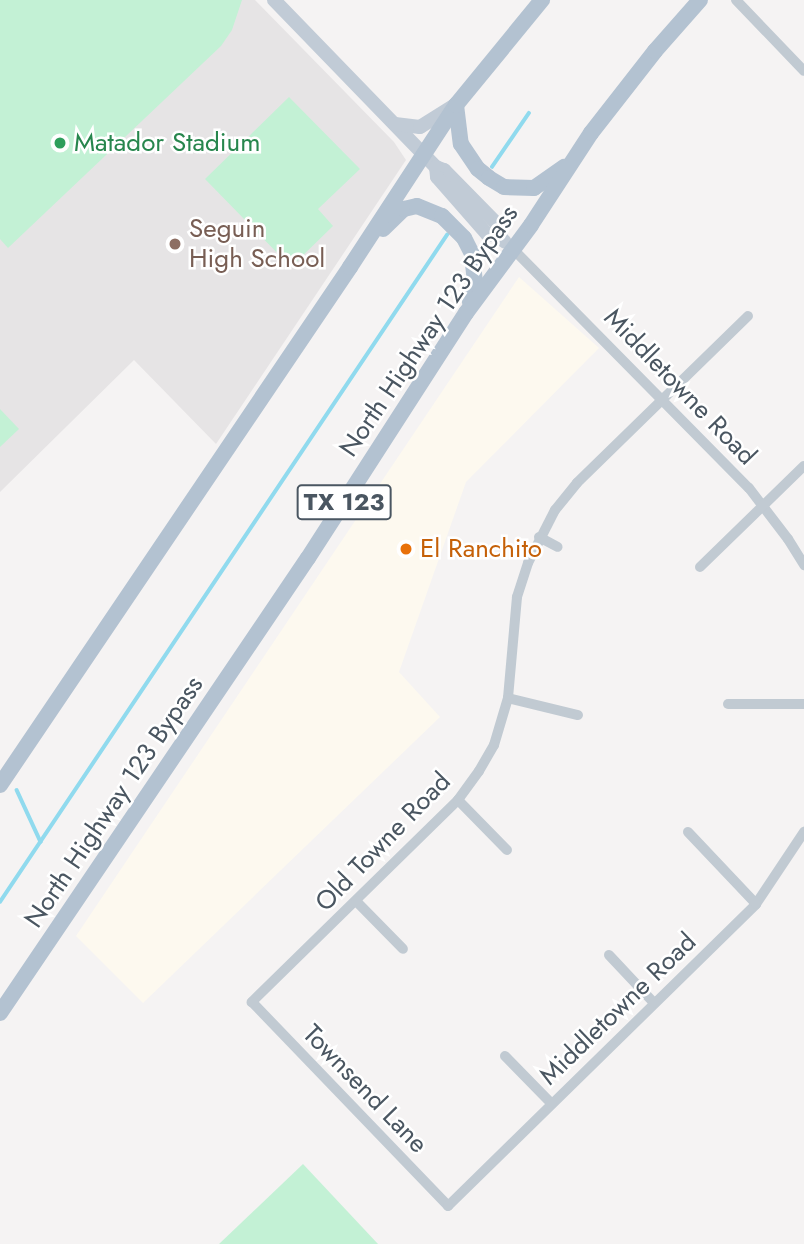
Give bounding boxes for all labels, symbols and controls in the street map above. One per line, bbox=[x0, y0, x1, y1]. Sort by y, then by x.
place label: Matador Stadium bbox=[74, 127, 261, 159]
marker: Matador Stadium bbox=[52, 135, 68, 151]
street label: North Highway 123 Bypass bbox=[333, 199, 525, 463]
place label: Seguin High School bbox=[189, 213, 325, 274]
marker: Seguin High School bbox=[167, 236, 183, 252]
street label: Middletowne Road bbox=[597, 302, 763, 472]
road number: TX 123 bbox=[295, 481, 393, 522]
place label: El Ranchito bbox=[420, 533, 542, 565]
marker: El Ranchito bbox=[398, 541, 414, 557]
street label: North Highway 123 Bypass bbox=[18, 670, 210, 934]
street label: Old Towne Road bbox=[309, 766, 457, 918]
street label: Middletowne Road bbox=[533, 926, 703, 1092]
street label: Townsend Lane bbox=[296, 1018, 434, 1160]

